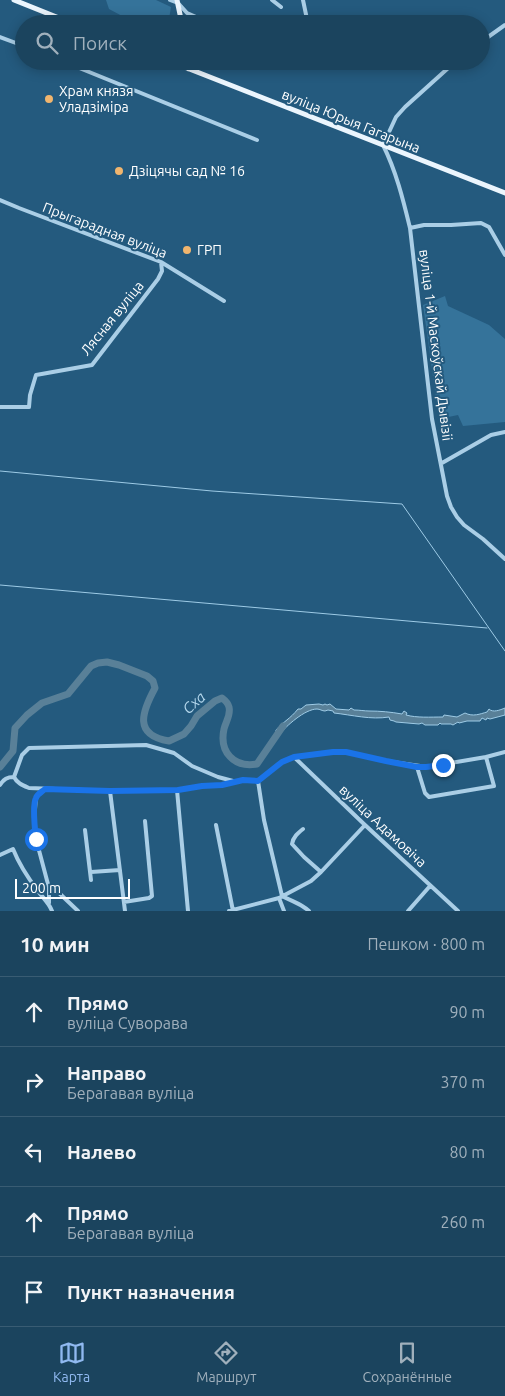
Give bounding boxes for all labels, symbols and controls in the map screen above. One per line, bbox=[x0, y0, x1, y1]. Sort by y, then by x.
search box bbox=[15, 15, 490, 70]
icon: search bbox=[33, 29, 61, 57]
text: Поиск bbox=[73, 32, 127, 54]
place label: Храм князя Уладзіміра bbox=[59, 83, 134, 115]
street label: вуліца Юрыя Гагарына bbox=[280, 86, 422, 156]
marker: Храм князя Уладзіміра bbox=[43, 93, 55, 105]
place label: Дзіцячы сад № 16 bbox=[129, 163, 245, 179]
marker: Дзіцячы сад № 16 bbox=[113, 165, 125, 177]
street label: Прыгарадная вуліца bbox=[41, 199, 169, 261]
place label: ГРП bbox=[197, 242, 222, 258]
marker: ГРП bbox=[181, 244, 193, 256]
street label: вуліца 1-й Маскоўскай Дывізіі bbox=[416, 248, 456, 442]
street label: Лясная вуліца bbox=[77, 278, 147, 358]
water label: Сха bbox=[179, 688, 209, 717]
route end bbox=[432, 754, 455, 777]
street label: вуліца Адамовіча bbox=[336, 782, 430, 870]
route start bbox=[25, 828, 48, 851]
scale bar bbox=[15, 876, 130, 899]
text: 200 m bbox=[22, 880, 61, 896]
text: 10 мин bbox=[20, 932, 90, 956]
text: Пешком · 800 m bbox=[367, 935, 485, 953]
text: Прямо bbox=[67, 992, 129, 1014]
icon: ahead bbox=[20, 998, 48, 1026]
text: 90 m bbox=[449, 1003, 485, 1021]
text: вуліца Суворава bbox=[67, 1014, 188, 1032]
text: Направо bbox=[67, 1062, 147, 1084]
icon: right bbox=[20, 1068, 48, 1096]
text: 370 m bbox=[440, 1073, 485, 1091]
text: Берагавая вуліца bbox=[67, 1084, 194, 1102]
icon: left bbox=[20, 1138, 48, 1166]
text: Налево bbox=[67, 1141, 136, 1163]
text: 80 m bbox=[449, 1143, 485, 1161]
text: Прямо bbox=[67, 1202, 129, 1224]
icon: ahead bbox=[20, 1208, 48, 1236]
text: 260 m bbox=[440, 1213, 485, 1231]
text: Берагавая вуліца bbox=[67, 1224, 194, 1242]
icon: arrive bbox=[20, 1278, 48, 1306]
text: Пункт назначения bbox=[67, 1281, 235, 1303]
tab: Карта bbox=[53, 1339, 90, 1385]
tab: Маршрут bbox=[196, 1339, 257, 1385]
tab: Сохранённые bbox=[363, 1339, 452, 1385]

